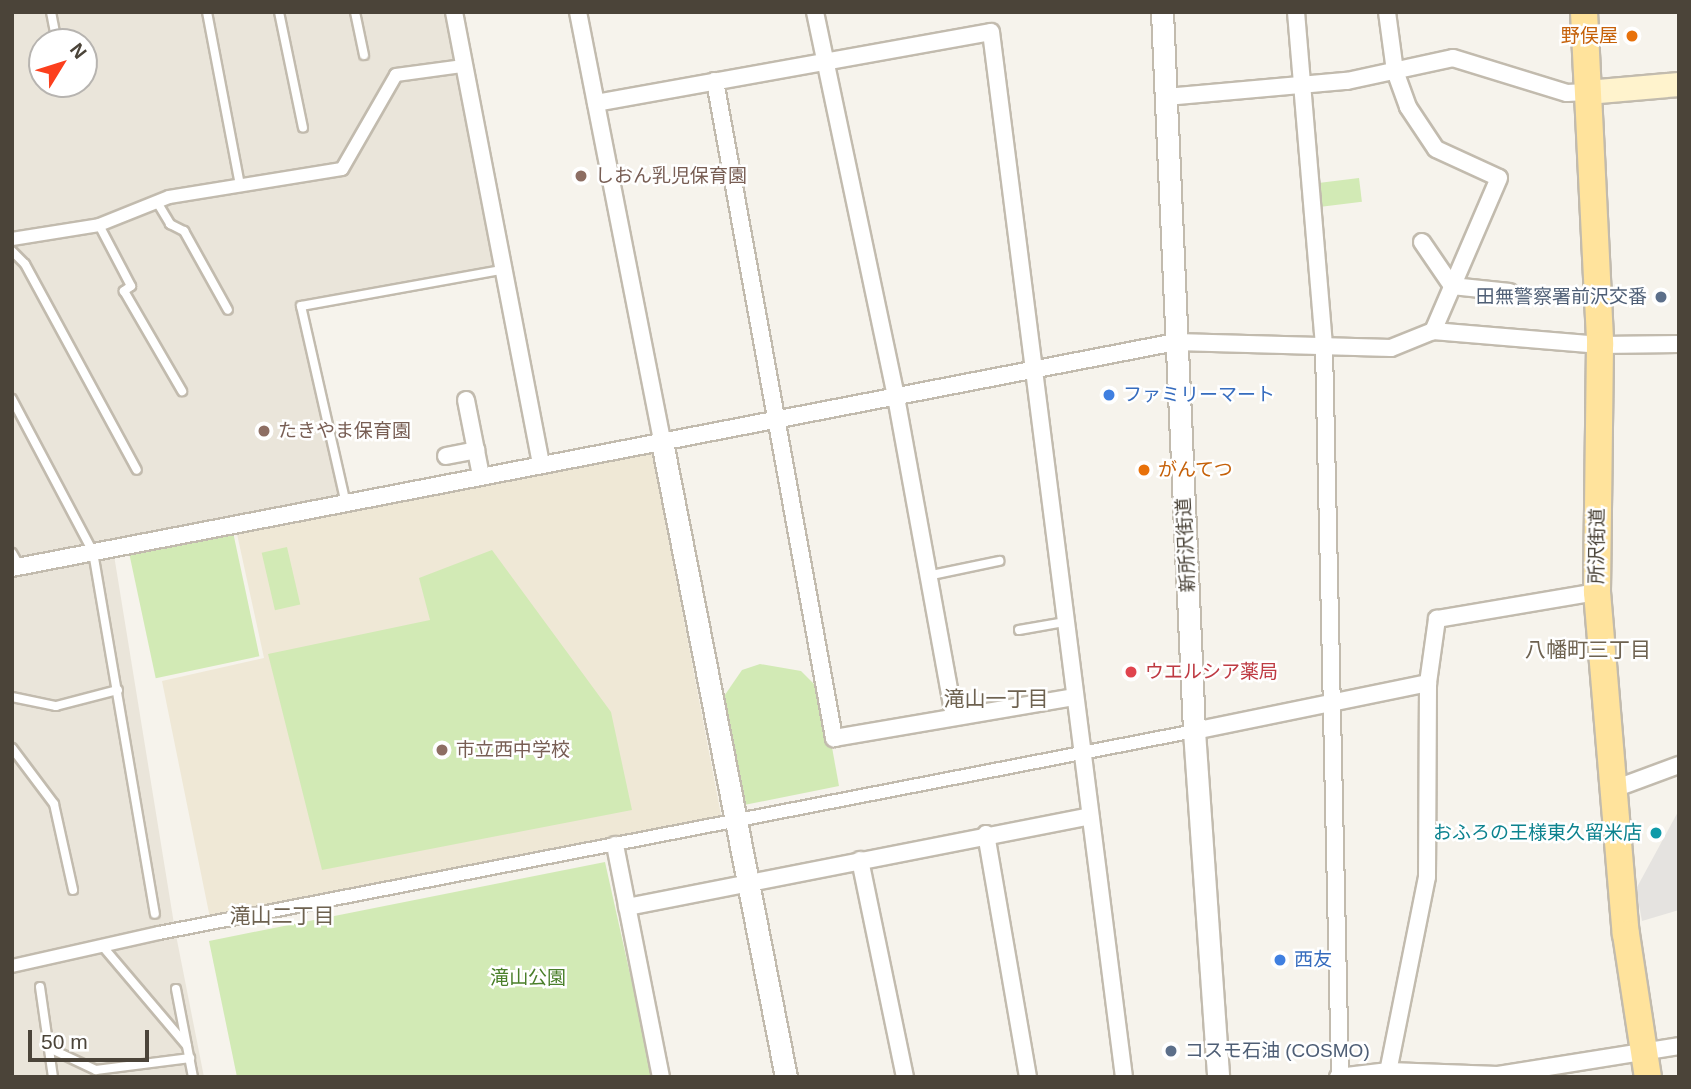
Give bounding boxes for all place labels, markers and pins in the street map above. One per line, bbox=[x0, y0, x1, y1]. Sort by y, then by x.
place label: 野俣屋 bbox=[1561, 25, 1618, 47]
marker: 野俣屋 bbox=[1624, 28, 1640, 44]
place label: しおん乳児保育園 bbox=[595, 165, 747, 187]
marker: しおん乳児保育園 bbox=[573, 168, 589, 184]
place label: 田無警察署前沢交番 bbox=[1476, 286, 1647, 308]
marker: 田無警察署前沢交番 bbox=[1653, 289, 1669, 305]
place label: ファミリーマート bbox=[1123, 384, 1275, 406]
marker: ファミリーマート bbox=[1101, 387, 1117, 403]
place label: たきやま保育園 bbox=[278, 420, 411, 442]
marker: たきやま保育園 bbox=[256, 423, 272, 439]
place label: がんてつ bbox=[1158, 459, 1234, 481]
marker: がんてつ bbox=[1136, 462, 1152, 478]
place label: ウエルシア薬局 bbox=[1145, 661, 1278, 683]
marker: ウエルシア薬局 bbox=[1123, 664, 1139, 680]
place label: 市立西中学校 bbox=[456, 739, 570, 761]
marker: 市立西中学校 bbox=[434, 742, 450, 758]
place label: おふろの王様東久留米店 bbox=[1433, 822, 1642, 844]
marker: おふろの王様東久留米店 bbox=[1648, 825, 1664, 841]
place label: 西友 bbox=[1294, 949, 1332, 971]
marker: 西友 bbox=[1272, 952, 1288, 968]
place label: コスモ石油 (COSMO) bbox=[1185, 1040, 1370, 1062]
marker: コスモ石油 (COSMO) bbox=[1163, 1043, 1179, 1059]

